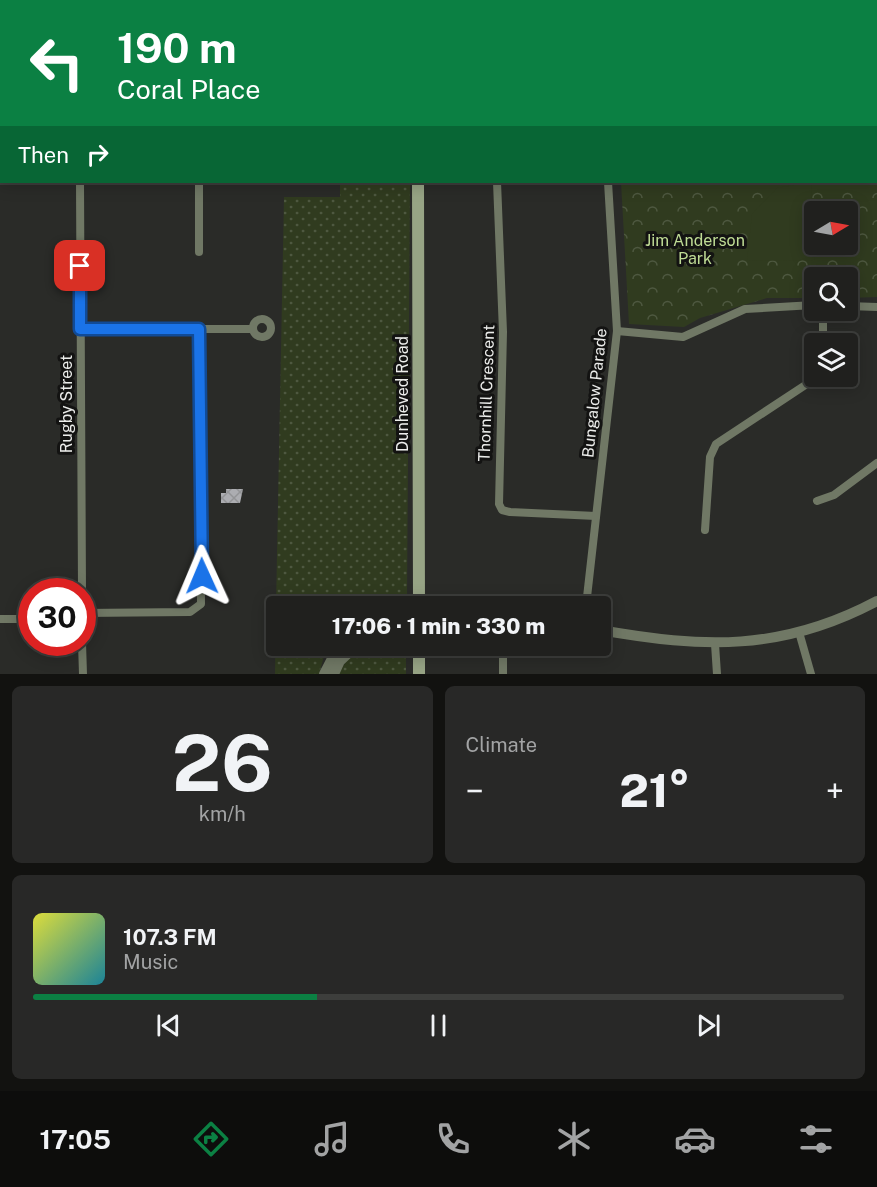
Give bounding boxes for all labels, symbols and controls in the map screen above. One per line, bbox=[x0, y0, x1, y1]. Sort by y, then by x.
text: 190 m bbox=[117, 23, 237, 72]
icon: left bbox=[18, 24, 96, 102]
text: Coral Place bbox=[117, 73, 261, 105]
icon: right bbox=[81, 138, 114, 171]
text: Then bbox=[18, 142, 69, 168]
north arrow bbox=[804, 201, 858, 255]
map controls bbox=[804, 201, 858, 387]
park label: Jim Anderson Park bbox=[645, 231, 745, 268]
pin bbox=[54, 240, 105, 291]
icon: arrive bbox=[63, 249, 96, 282]
button: search bbox=[804, 267, 858, 321]
street label: Thornhill Crescent bbox=[475, 324, 498, 462]
street label: Bungalow Parade bbox=[578, 327, 611, 459]
button: layers bbox=[804, 333, 858, 387]
street label: Dunheved Road bbox=[393, 336, 412, 452]
street label: Rugby Street bbox=[57, 355, 76, 453]
position arrow bbox=[170, 544, 234, 608]
speed limit sign: 30 bbox=[18, 578, 96, 656]
text: 17:06 · 1 min · 330 m bbox=[332, 613, 545, 639]
text: 26 bbox=[172, 717, 273, 809]
text: Climate bbox=[466, 733, 537, 757]
text: 21° bbox=[619, 764, 690, 817]
text: − bbox=[466, 772, 484, 810]
text: + bbox=[826, 772, 844, 810]
text: km/h bbox=[199, 802, 246, 826]
text: 107.3 FM bbox=[123, 924, 217, 950]
text: Music bbox=[123, 950, 178, 974]
icon: previous bbox=[152, 1009, 185, 1042]
icon: pause bbox=[422, 1009, 455, 1042]
icon: next bbox=[692, 1009, 725, 1042]
icon: directions bbox=[190, 1118, 232, 1160]
icon: music bbox=[311, 1118, 353, 1160]
icon: phone bbox=[432, 1118, 474, 1160]
icon: climate bbox=[553, 1118, 595, 1160]
icon: car bbox=[674, 1118, 716, 1160]
icon: filters bbox=[795, 1118, 837, 1160]
text: 17:05 bbox=[40, 1123, 111, 1155]

